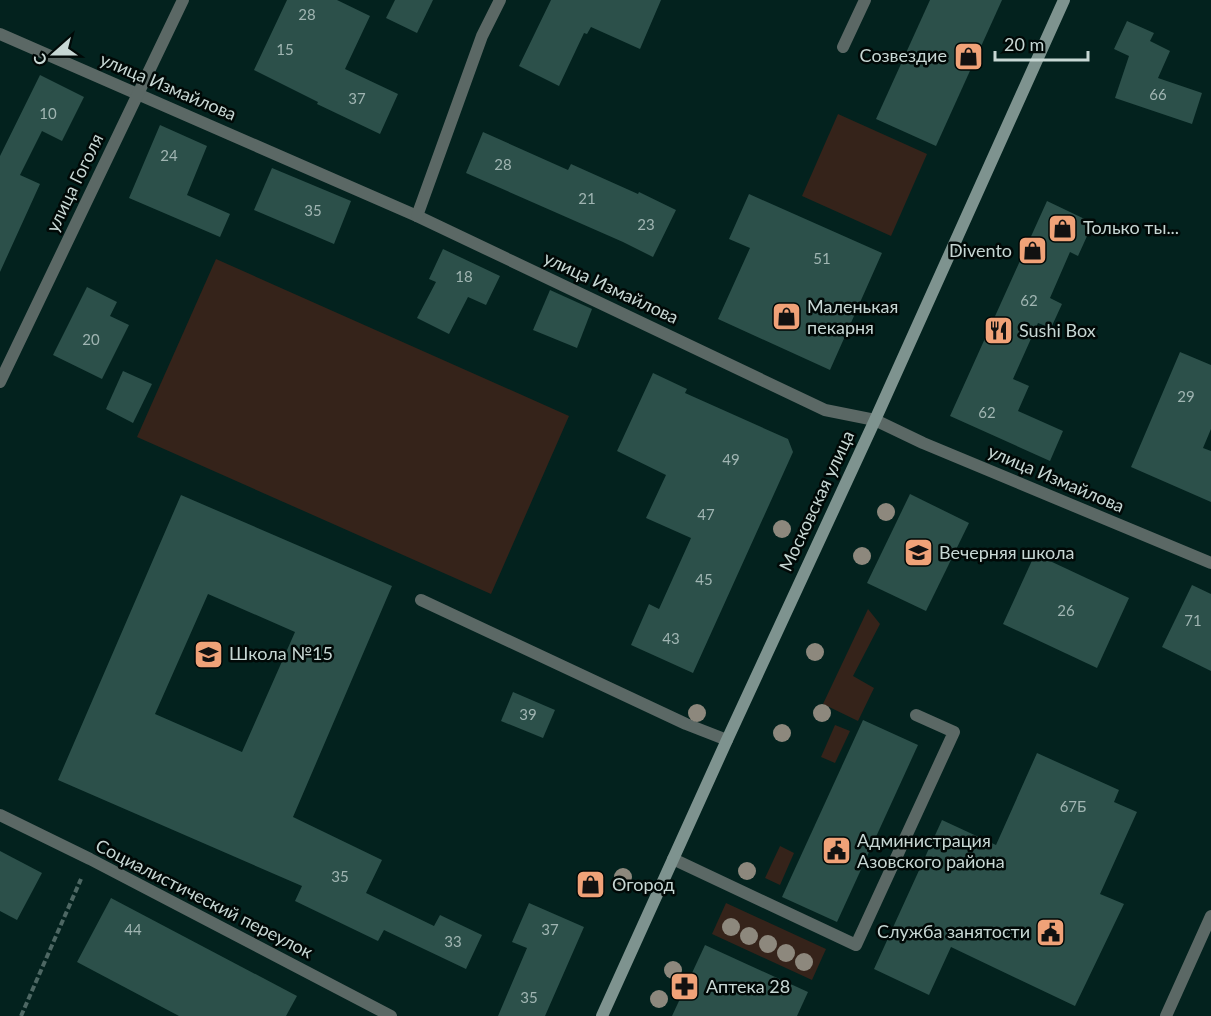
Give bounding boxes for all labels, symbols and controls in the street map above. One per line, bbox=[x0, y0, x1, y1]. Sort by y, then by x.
house number: 28 bbox=[298, 5, 316, 23]
north arrow bbox=[24, 24, 84, 84]
scale bar bbox=[995, 24, 1088, 62]
text: 20 m bbox=[1004, 33, 1044, 55]
house number: 15 bbox=[276, 40, 294, 58]
shop icon: Созвездие bbox=[952, 40, 984, 72]
place label: Созвездие bbox=[860, 44, 947, 66]
street label: улица Измайлова bbox=[97, 47, 240, 125]
text: С bbox=[29, 51, 50, 68]
house number: 66 bbox=[1149, 85, 1167, 103]
house number: 37 bbox=[348, 89, 366, 107]
house number: 10 bbox=[39, 104, 57, 122]
street label: улица Гоголя bbox=[41, 130, 107, 235]
house number: 24 bbox=[160, 146, 178, 164]
house number: 28 bbox=[494, 155, 512, 173]
house number: 21 bbox=[578, 189, 596, 207]
house number: 35 bbox=[304, 201, 322, 219]
shop icon: Только ты... bbox=[1046, 212, 1078, 244]
house number: 23 bbox=[637, 215, 655, 233]
place label: Только ты... bbox=[1083, 216, 1179, 238]
shop icon: Divento bbox=[1017, 235, 1049, 267]
place label: Divento bbox=[949, 239, 1012, 261]
street label: улица Измайлова bbox=[541, 246, 682, 328]
house number: 51 bbox=[813, 249, 831, 267]
house number: 18 bbox=[455, 267, 473, 285]
house number: 62 bbox=[1020, 291, 1038, 309]
place label: Маленькая пекарня bbox=[807, 295, 898, 338]
shop icon: Маленькая пекарня bbox=[770, 301, 802, 333]
restaurant icon: Sushi Box bbox=[982, 315, 1014, 347]
place label: Sushi Box bbox=[1019, 319, 1096, 341]
house number: 20 bbox=[82, 330, 100, 348]
house number: 29 bbox=[1177, 387, 1195, 405]
house number: 62 bbox=[978, 403, 996, 421]
street label: Московская улица bbox=[774, 427, 858, 574]
street label: улица Измайлова bbox=[985, 439, 1128, 517]
house number: 49 bbox=[722, 450, 740, 468]
house number: 47 bbox=[697, 505, 715, 523]
school or university icon: Вечерняя школа bbox=[902, 537, 934, 569]
place label: Вечерняя школа bbox=[939, 541, 1075, 563]
house number: 45 bbox=[695, 570, 713, 588]
house number: 26 bbox=[1057, 601, 1075, 619]
house number: 71 bbox=[1184, 611, 1202, 629]
house number: 43 bbox=[662, 629, 680, 647]
school or university icon: Школа №15 bbox=[192, 638, 224, 670]
place label: Школа №15 bbox=[229, 642, 333, 664]
house number: 39 bbox=[519, 705, 537, 723]
house number: 67Б bbox=[1060, 797, 1086, 815]
place label: Администрация Азовского района bbox=[857, 829, 1005, 872]
street label: Социалистический переулок bbox=[92, 834, 317, 963]
public building icon: Администрация Азовского района bbox=[820, 835, 852, 867]
house number: 35 bbox=[331, 867, 349, 885]
shop icon: Огород bbox=[575, 869, 607, 901]
place label: Огород bbox=[612, 873, 675, 895]
public building icon: Служба занятости bbox=[1035, 916, 1067, 948]
house number: 44 bbox=[124, 920, 142, 938]
house number: 37 bbox=[541, 920, 559, 938]
place label: Служба занятости bbox=[877, 920, 1030, 942]
house number: 33 bbox=[444, 932, 462, 950]
pharmacy icon: Аптека 28 bbox=[669, 971, 701, 1003]
place label: Аптека 28 bbox=[706, 975, 790, 997]
house number: 35 bbox=[520, 988, 538, 1006]

